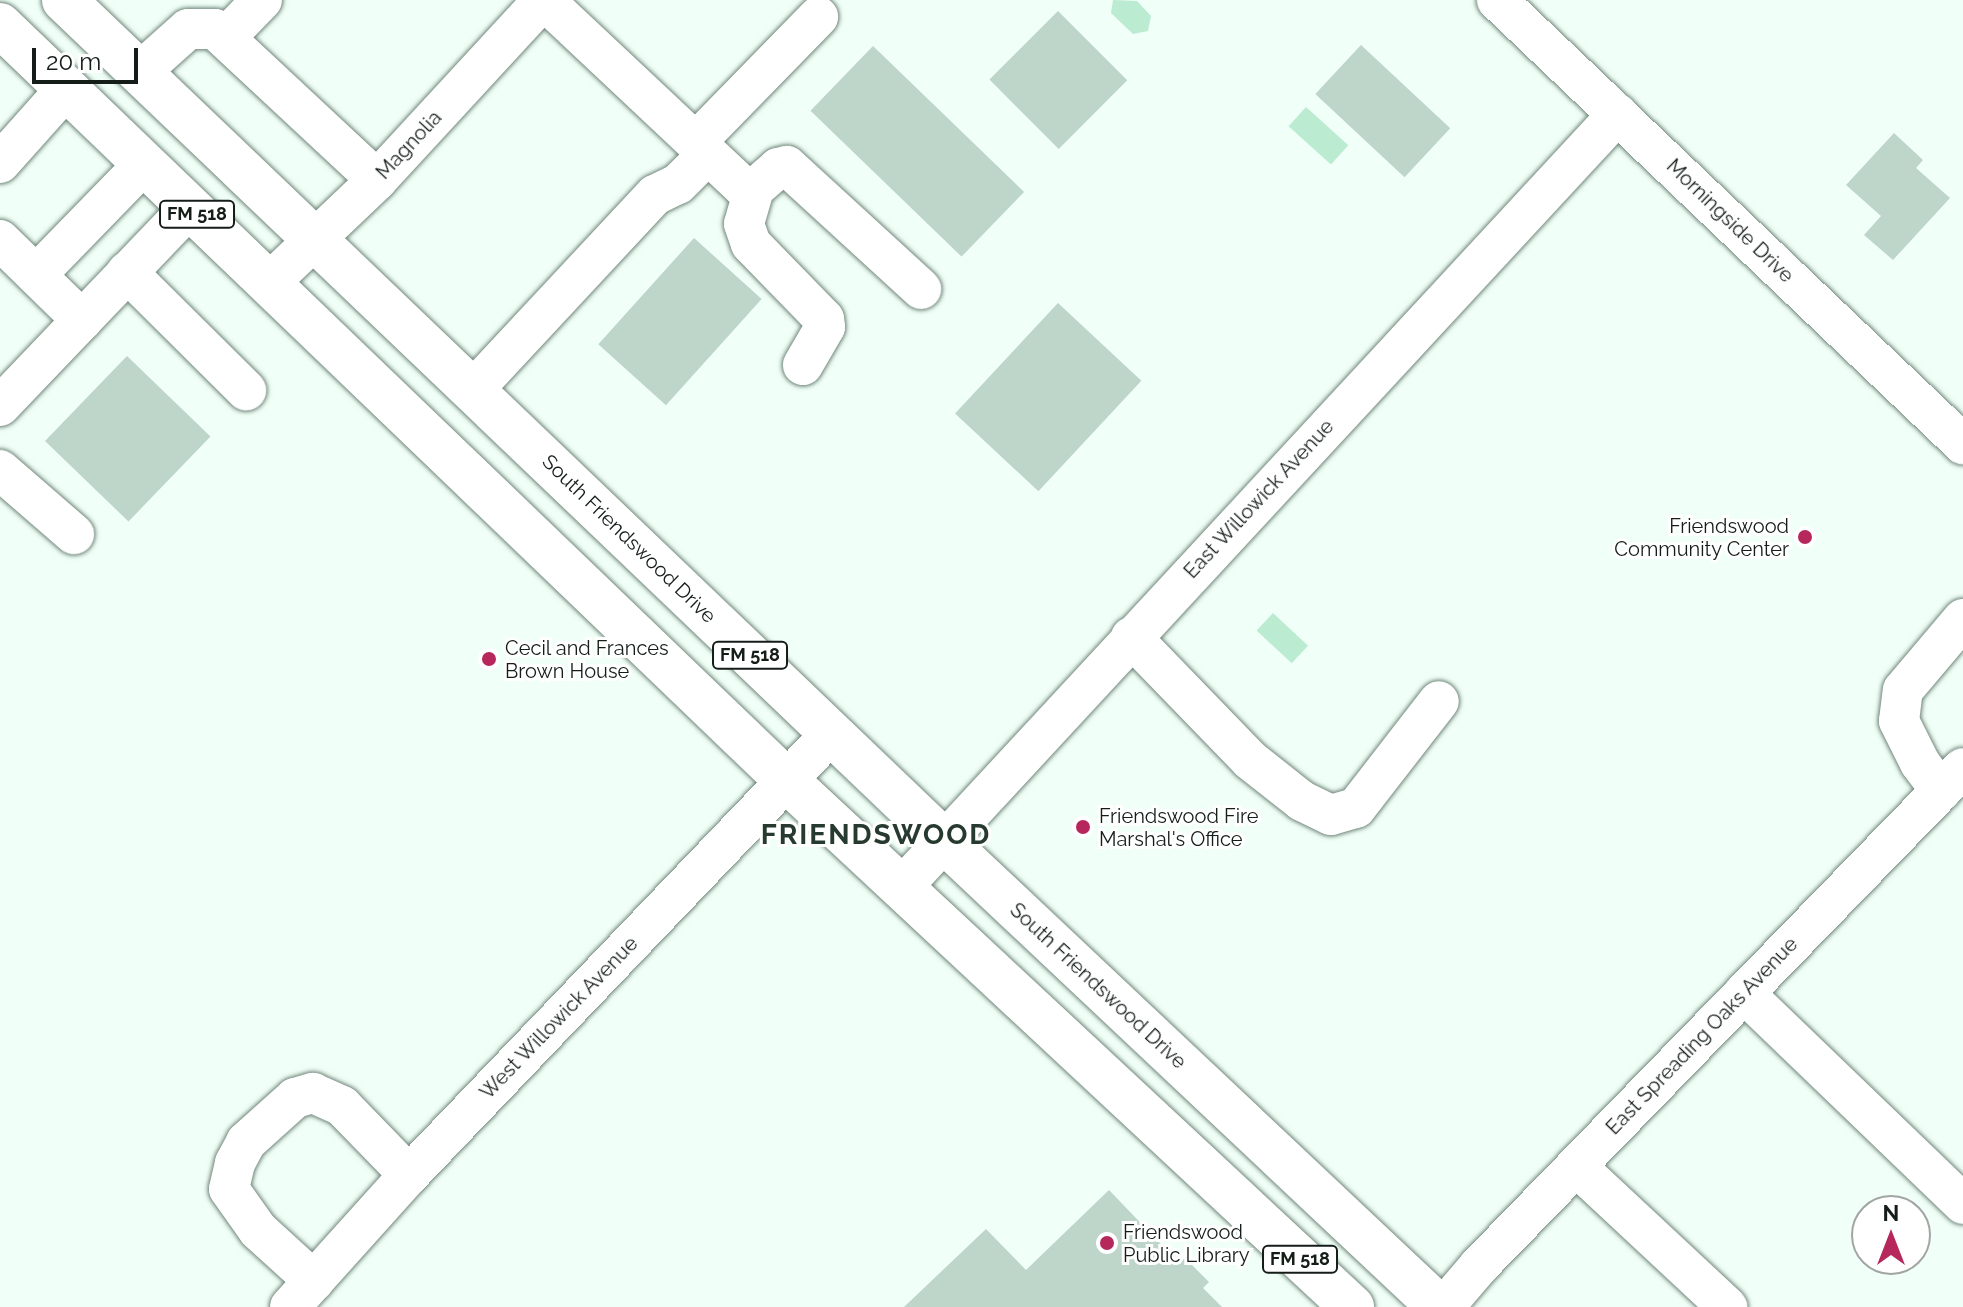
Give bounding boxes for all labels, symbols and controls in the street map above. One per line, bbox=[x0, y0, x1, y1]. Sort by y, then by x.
scale bar bbox=[36, 32, 142, 82]
text: 20 m bbox=[46, 47, 101, 76]
street label: Magnolia bbox=[371, 106, 447, 184]
street label: Morningside Drive bbox=[1661, 154, 1799, 288]
road number: FM 518 bbox=[159, 200, 235, 228]
street label: East Willowick Avenue bbox=[1179, 414, 1339, 584]
street label: South Friendswood Drive bbox=[537, 450, 721, 628]
place label: Friendswood Community Center bbox=[1614, 514, 1789, 561]
marker: Friendswood Community Center bbox=[1796, 528, 1814, 546]
place label: Cecil and Frances Brown House bbox=[505, 636, 669, 683]
road number: FM 518 bbox=[712, 641, 788, 669]
marker: Cecil and Frances Brown House bbox=[480, 650, 498, 668]
place label: Friendswood Fire Marshal's Office bbox=[1099, 804, 1259, 851]
district label: FRIENDSWOOD bbox=[761, 818, 991, 852]
marker: Friendswood Fire Marshal's Office bbox=[1074, 818, 1092, 836]
street label: South Friendswood Drive bbox=[1005, 898, 1191, 1074]
street label: West Willowick Avenue bbox=[475, 931, 643, 1105]
street label: East Spreading Oaks Avenue bbox=[1601, 932, 1803, 1140]
north arrow bbox=[1851, 1195, 1931, 1275]
text: N bbox=[1883, 1200, 1899, 1226]
place label: Friendswood Public Library bbox=[1123, 1220, 1250, 1267]
marker: Friendswood Public Library bbox=[1098, 1234, 1116, 1252]
road number: FM 518 bbox=[1262, 1245, 1338, 1273]

